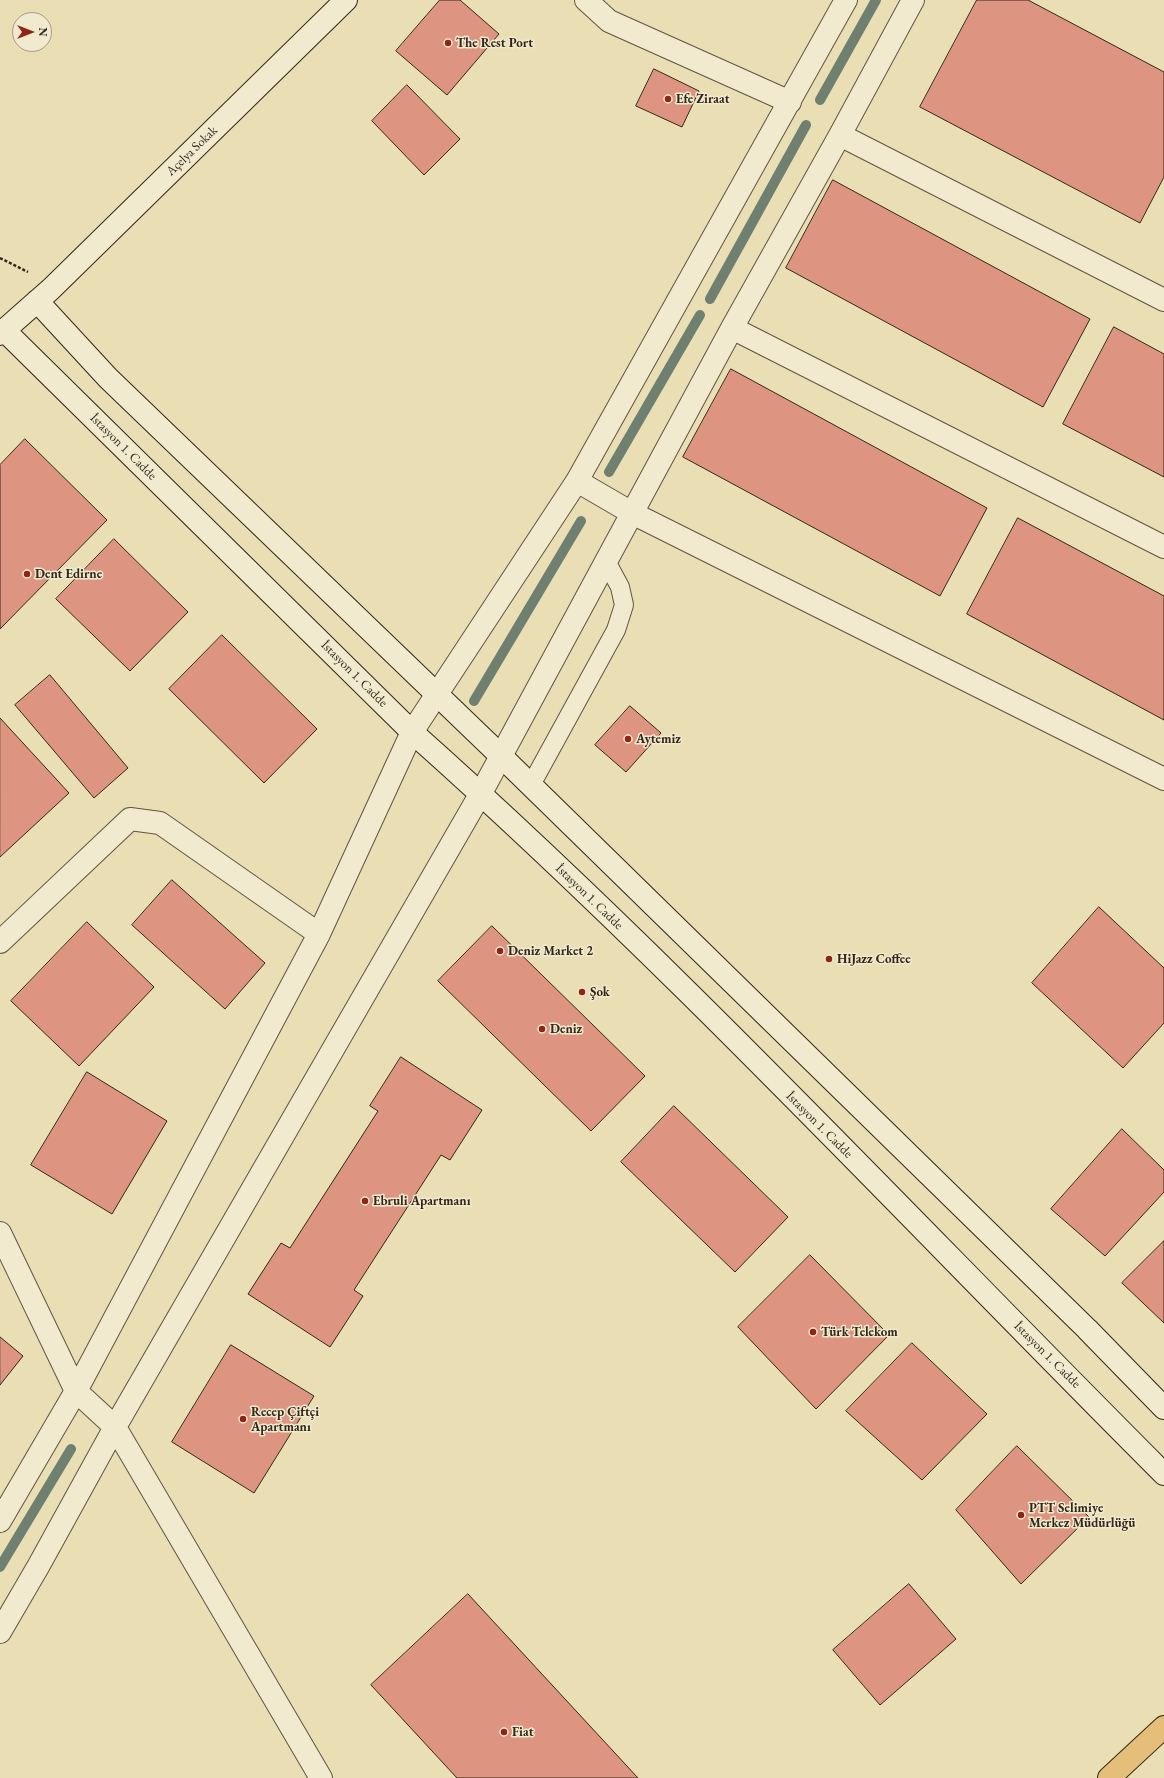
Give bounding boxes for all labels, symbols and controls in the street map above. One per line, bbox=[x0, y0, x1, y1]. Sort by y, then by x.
north arrow bbox=[12, 12, 52, 52]
text: N bbox=[36, 28, 50, 36]
place label: The Rest Port bbox=[456, 35, 533, 51]
marker: The Rest Port bbox=[443, 38, 453, 48]
place label: Efe Ziraat bbox=[676, 91, 730, 107]
marker: Efe Ziraat bbox=[663, 94, 673, 104]
street label: Açelya Sokak bbox=[163, 123, 221, 179]
street label: İstasyon 1. Cadde bbox=[86, 410, 160, 484]
place label: Dent Edirne bbox=[35, 566, 102, 582]
marker: Dent Edirne bbox=[22, 569, 32, 579]
street label: İstasyon 1. Cadde bbox=[317, 637, 391, 711]
place label: Aytemiz bbox=[636, 731, 681, 747]
marker: Aytemiz bbox=[623, 734, 633, 744]
street label: İstasyon 1. Cadde bbox=[552, 861, 626, 933]
place label: Deniz Market 2 bbox=[508, 943, 593, 959]
marker: Deniz Market 2 bbox=[495, 946, 505, 956]
place label: HiJazz Coffee bbox=[837, 951, 911, 967]
marker: HiJazz Coffee bbox=[824, 954, 834, 964]
place label: Şok bbox=[590, 984, 610, 1000]
marker: Şok bbox=[577, 987, 587, 997]
place label: Deniz bbox=[550, 1021, 582, 1037]
marker: Deniz bbox=[537, 1024, 547, 1034]
street label: İstasyon 1. Cadde bbox=[782, 1088, 856, 1162]
place label: Ebruli Apartmanı bbox=[373, 1193, 470, 1209]
marker: Ebruli Apartmanı bbox=[360, 1196, 370, 1206]
street label: İstasyon 1. Cadde bbox=[1010, 1318, 1084, 1392]
place label: Türk Telekom bbox=[821, 1324, 898, 1340]
marker: Türk Telekom bbox=[808, 1327, 818, 1337]
place label: Recep Çiftçi Apartmanı bbox=[251, 1404, 319, 1435]
marker: Recep Çiftçi Apartmanı bbox=[238, 1414, 248, 1424]
place label: PTT Selimiye Merkez Müdürlüğü bbox=[1029, 1500, 1135, 1531]
marker: PTT Selimiye Merkez Müdürlüğü bbox=[1016, 1510, 1026, 1520]
place label: Fiat bbox=[512, 1724, 534, 1740]
marker: Fiat bbox=[499, 1727, 509, 1737]

